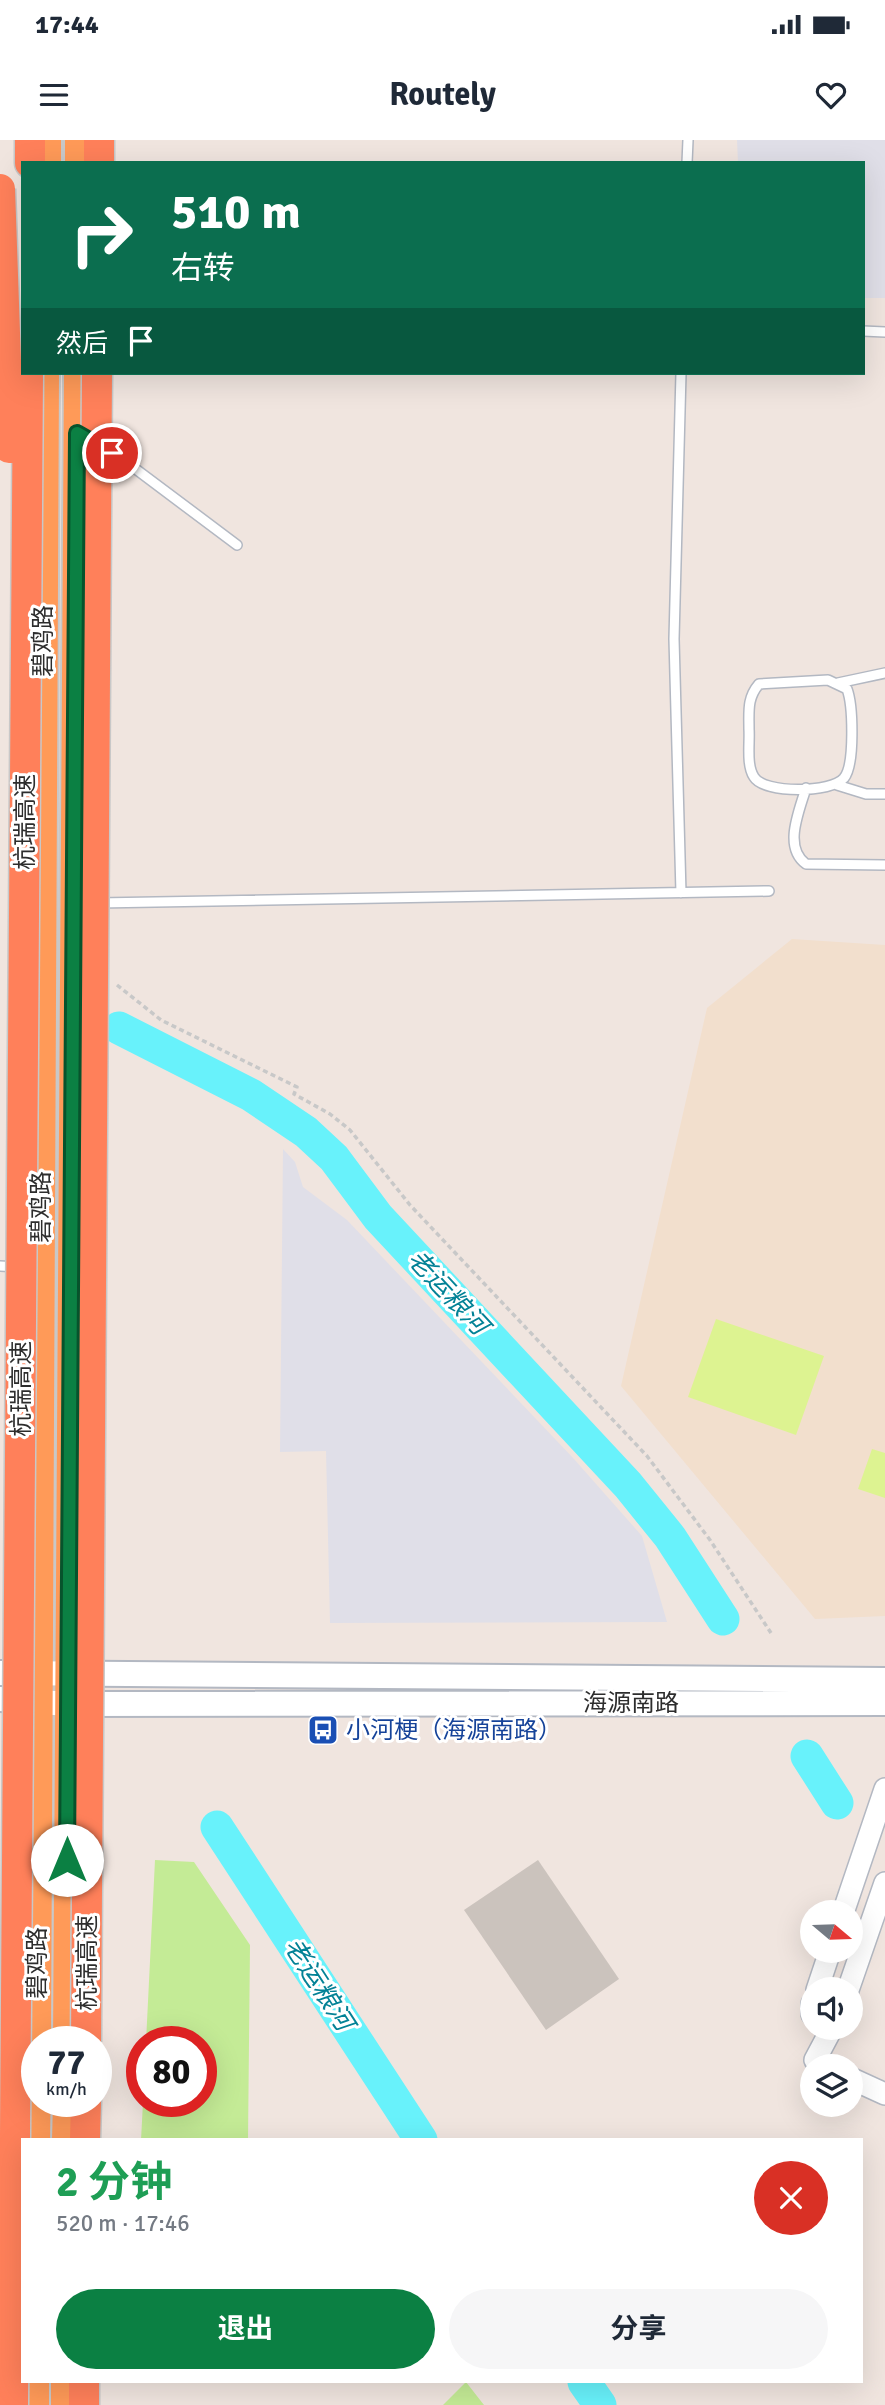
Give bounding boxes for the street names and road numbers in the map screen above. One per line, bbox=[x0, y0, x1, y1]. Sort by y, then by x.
street label: 碧鸡路 bbox=[28, 605, 58, 677]
street label: 杭瑞高速 bbox=[10, 774, 40, 870]
street label: 碧鸡路 bbox=[26, 1171, 56, 1243]
street label: 杭瑞高速 bbox=[6, 1341, 36, 1437]
street label: 海源南路 bbox=[583, 1688, 679, 1718]
street label: 杭瑞高速 bbox=[72, 1915, 102, 2011]
street label: 碧鸡路 bbox=[22, 1927, 52, 1999]

